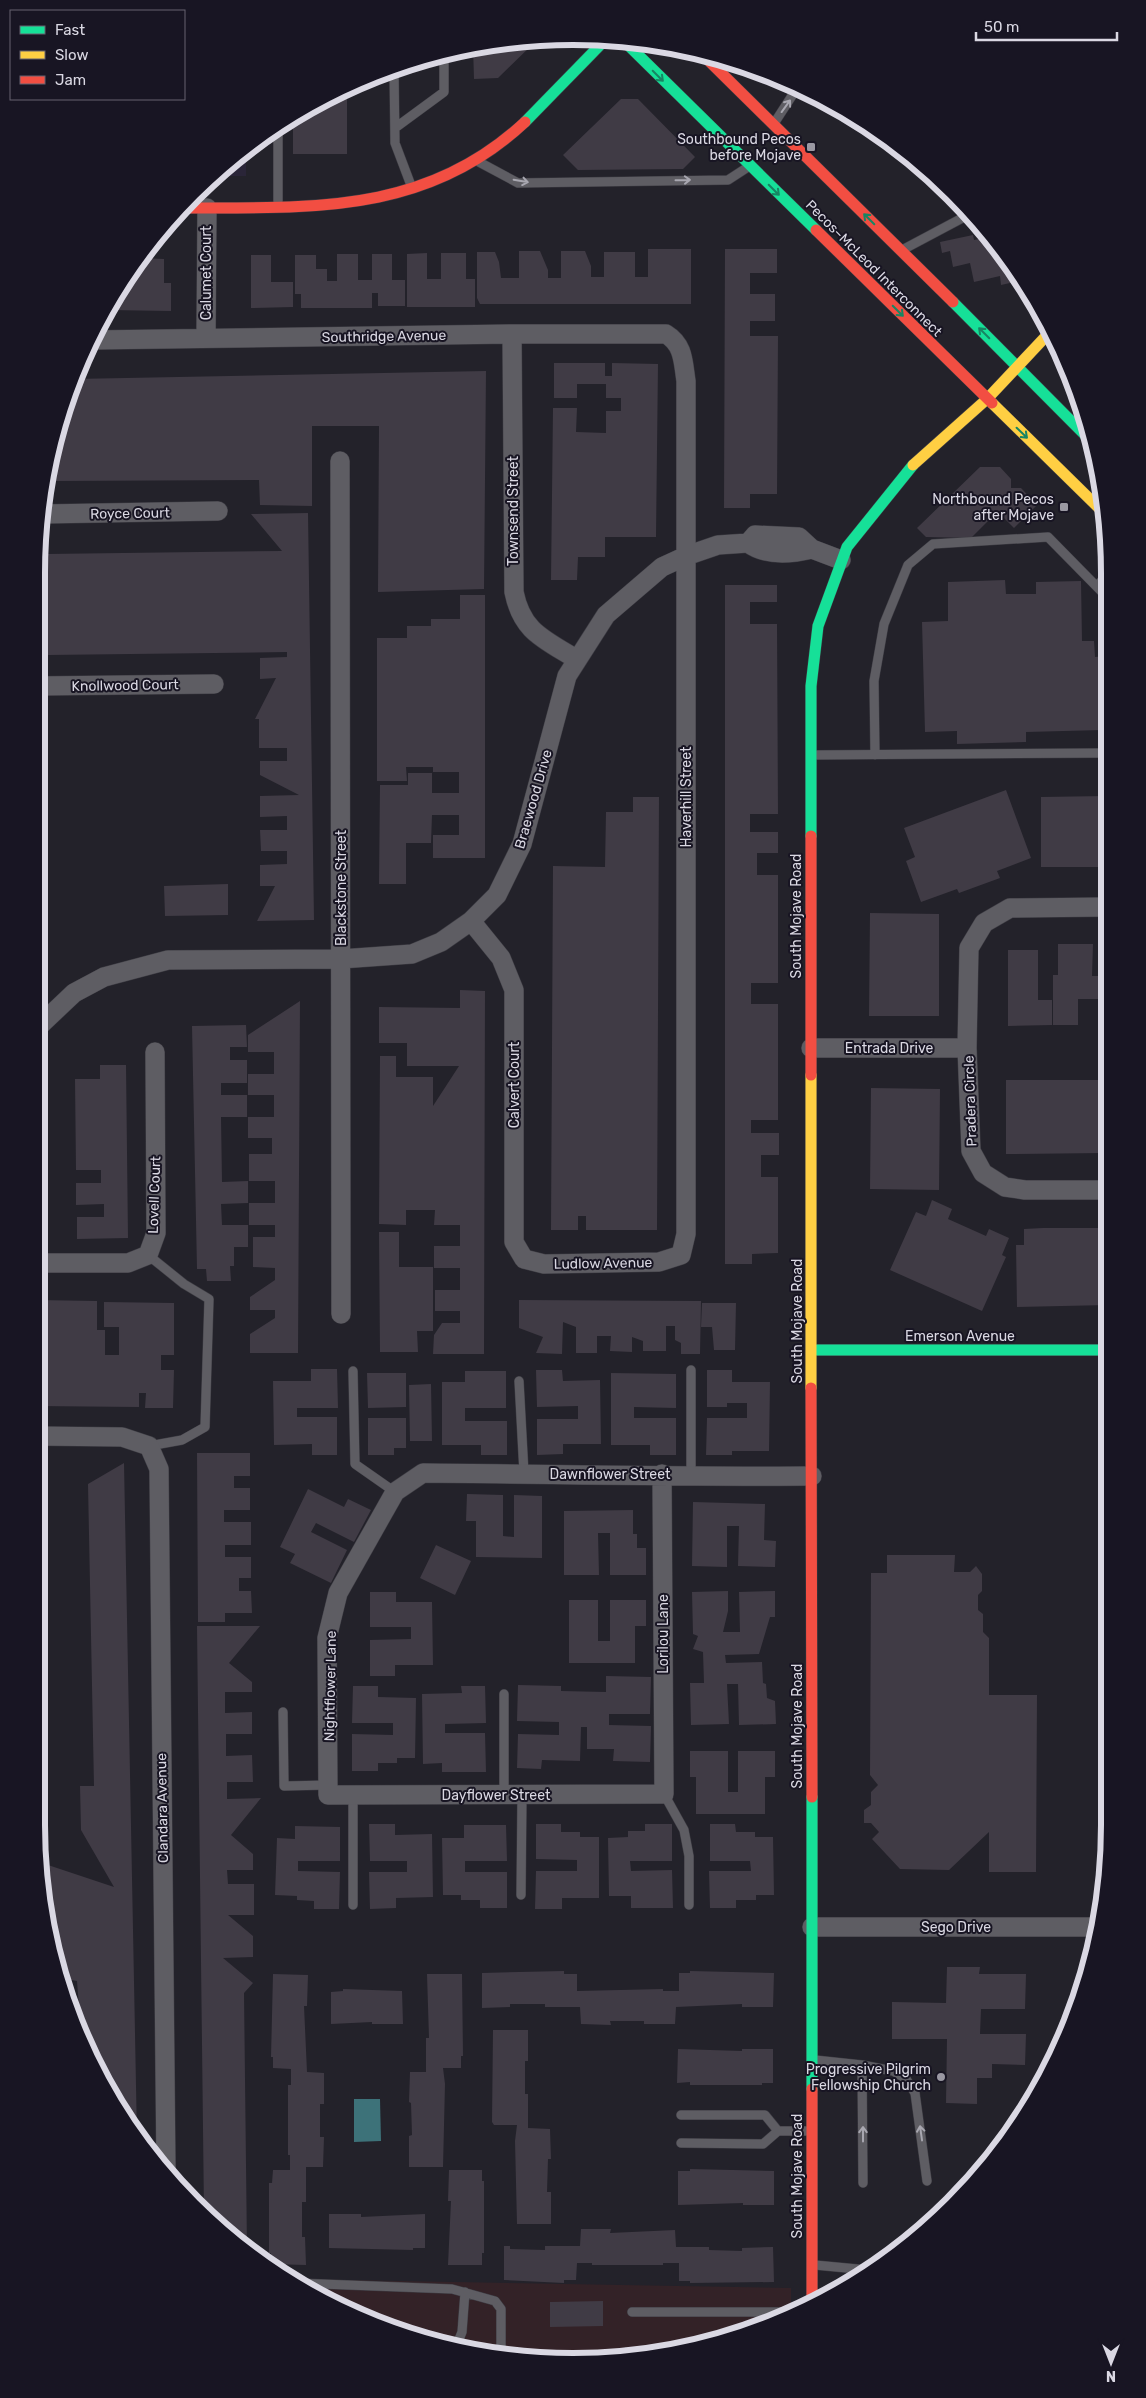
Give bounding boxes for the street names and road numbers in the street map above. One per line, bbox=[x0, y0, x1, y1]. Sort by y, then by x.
street label: Pecos–McLeod Interconnect bbox=[802, 197, 946, 341]
street label: Calumet Court bbox=[198, 225, 215, 320]
street label: Southridge Avenue bbox=[322, 327, 447, 346]
street label: Townsend Street bbox=[505, 455, 522, 566]
street label: Royce Court bbox=[90, 504, 171, 523]
street label: Knollwood Court bbox=[71, 676, 179, 695]
street label: Haverhill Street bbox=[678, 746, 695, 847]
street label: Braewood Drive bbox=[511, 747, 556, 851]
street label: Blackstone Street bbox=[333, 829, 350, 946]
street label: South Mojave Road bbox=[788, 854, 805, 978]
street label: Entrada Drive bbox=[845, 1040, 933, 1057]
street label: Calvert Court bbox=[506, 1041, 523, 1128]
street label: Pradera Circle bbox=[960, 1055, 981, 1147]
street label: Lovell Court bbox=[145, 1155, 164, 1234]
street label: Ludlow Avenue bbox=[554, 1254, 653, 1273]
street label: South Mojave Road bbox=[789, 1259, 806, 1383]
street label: Emerson Avenue bbox=[905, 1328, 1015, 1345]
street label: Dawnflower Street bbox=[550, 1466, 671, 1483]
street label: Lorilou Lane bbox=[655, 1594, 672, 1674]
street label: Nightflower Lane bbox=[321, 1630, 340, 1742]
street label: South Mojave Road bbox=[789, 1664, 806, 1788]
street label: Clandara Avenue bbox=[153, 1753, 172, 1863]
street label: Dayflower Street bbox=[442, 1787, 551, 1804]
street label: Sego Drive bbox=[921, 1919, 991, 1936]
street label: South Mojave Road bbox=[789, 2114, 806, 2238]

